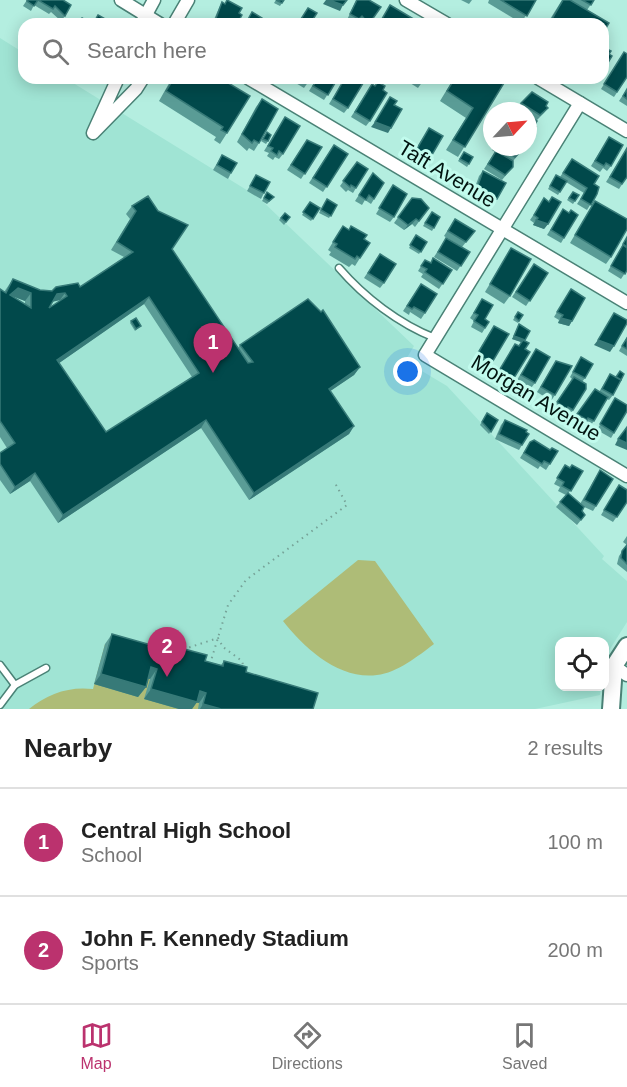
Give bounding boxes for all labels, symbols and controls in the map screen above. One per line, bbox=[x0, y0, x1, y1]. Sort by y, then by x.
search box bbox=[18, 18, 609, 84]
icon: search bbox=[39, 35, 72, 68]
text: Search here bbox=[87, 38, 207, 63]
north arrow bbox=[483, 102, 537, 156]
street label: Taft Avenue bbox=[394, 136, 500, 212]
pin: 1 bbox=[194, 324, 232, 373]
street label: Morgan Avenue bbox=[467, 350, 605, 445]
your location bbox=[393, 357, 422, 386]
pin: 2 bbox=[148, 628, 186, 677]
map controls bbox=[555, 637, 609, 691]
button: locate bbox=[555, 637, 609, 691]
text: Nearby bbox=[24, 733, 112, 763]
text: 2 results bbox=[527, 737, 603, 759]
text: Central High School bbox=[81, 818, 291, 843]
text: 1 bbox=[38, 831, 49, 853]
text: 100 m bbox=[547, 831, 603, 853]
text: School bbox=[81, 844, 142, 866]
text: John F. Kennedy Stadium bbox=[81, 926, 349, 951]
text: 2 bbox=[38, 939, 49, 961]
text: 200 m bbox=[547, 939, 603, 961]
text: Sports bbox=[81, 952, 139, 974]
tab: Map bbox=[80, 1019, 113, 1073]
tab: Directions bbox=[272, 1019, 343, 1073]
tab: Saved bbox=[502, 1019, 547, 1073]

